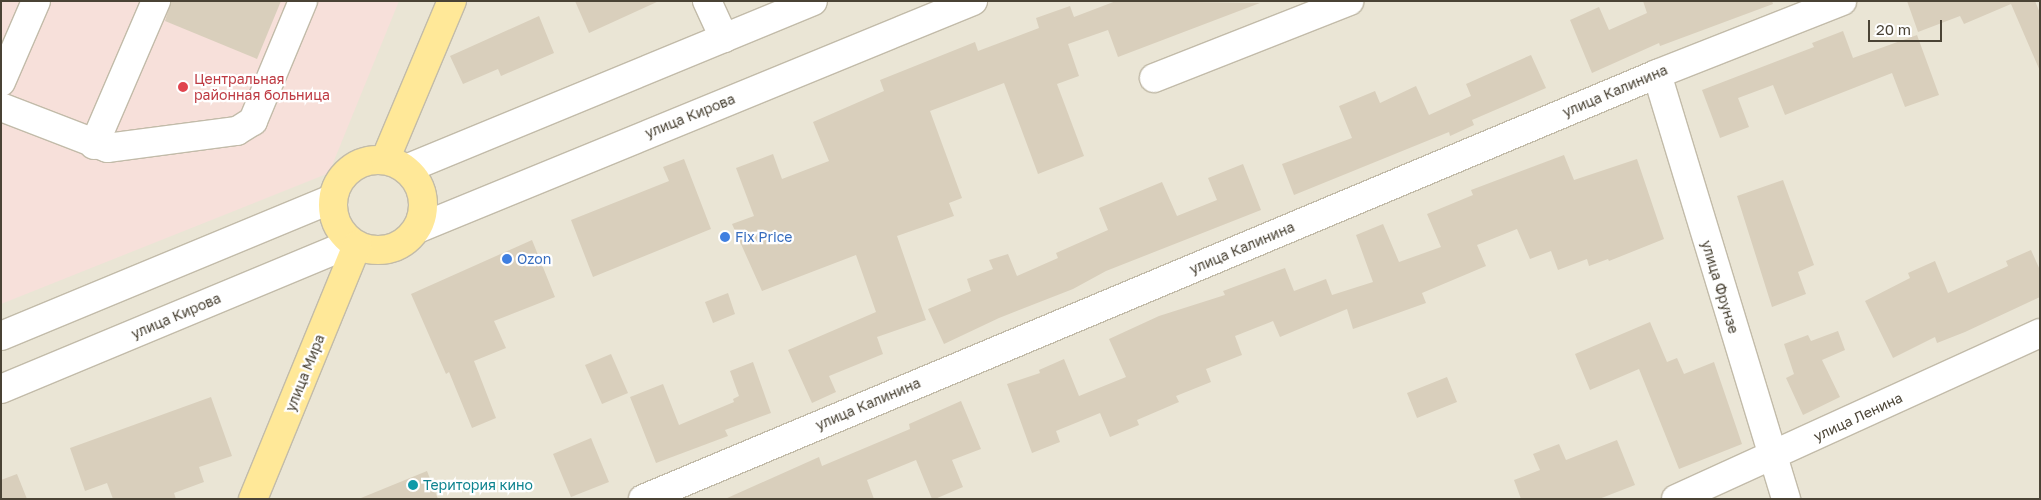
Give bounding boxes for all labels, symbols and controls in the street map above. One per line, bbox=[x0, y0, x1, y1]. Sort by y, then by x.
scale bar bbox=[1871, 10, 1945, 42]
text: 20 m bbox=[1876, 20, 1911, 38]
street label: улица Калинина bbox=[1560, 61, 1670, 121]
place label: Центральная районная больница bbox=[194, 71, 330, 104]
marker: Центральная районная больница bbox=[176, 80, 190, 94]
street label: улица Кирова bbox=[642, 90, 738, 142]
street label: улица Калинина bbox=[1187, 218, 1297, 278]
place label: Fix Price bbox=[735, 229, 792, 245]
marker: Fix Price bbox=[719, 231, 731, 243]
street label: улица Фрунзе bbox=[1698, 238, 1742, 336]
place label: Ozon bbox=[517, 251, 551, 267]
marker: Ozon bbox=[501, 253, 513, 265]
street label: улица Кирова bbox=[129, 290, 223, 342]
street label: улица Мира bbox=[282, 332, 328, 414]
street label: улица Калинина bbox=[813, 374, 923, 434]
street label: улица Ленина bbox=[1811, 389, 1905, 445]
place label: Територия кино bbox=[423, 477, 533, 493]
marker: Територия кино bbox=[407, 479, 419, 491]

